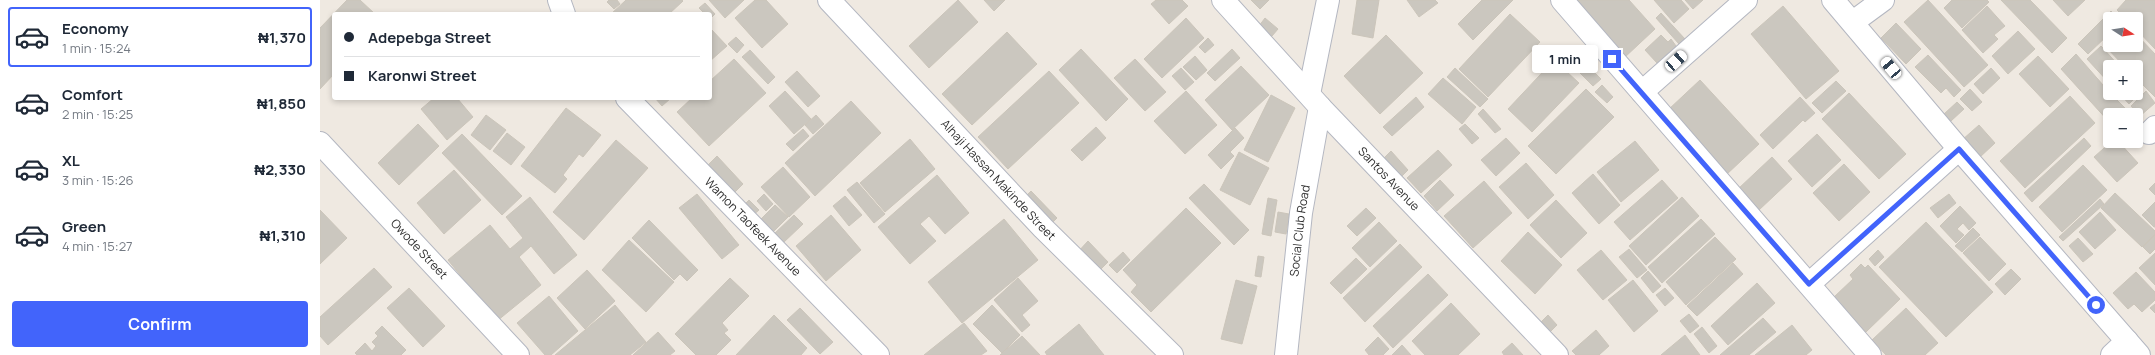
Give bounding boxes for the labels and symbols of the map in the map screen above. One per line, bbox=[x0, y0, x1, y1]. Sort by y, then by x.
north arrow bbox=[2103, 12, 2143, 52]
callout: 1 min bbox=[1532, 45, 1598, 73]
car bbox=[1663, 49, 1689, 73]
route end bbox=[1603, 50, 1621, 68]
car bbox=[1879, 55, 1903, 81]
street label: Alhaji Hassan Makinde Street bbox=[937, 115, 1060, 244]
street label: Santos Avenue bbox=[1354, 143, 1424, 214]
street label: Wamon Taofeek Avenue bbox=[701, 173, 805, 280]
street label: Social Club Road bbox=[1285, 184, 1314, 277]
street label: Owode Street bbox=[387, 215, 452, 283]
route start bbox=[2087, 296, 2105, 314]

